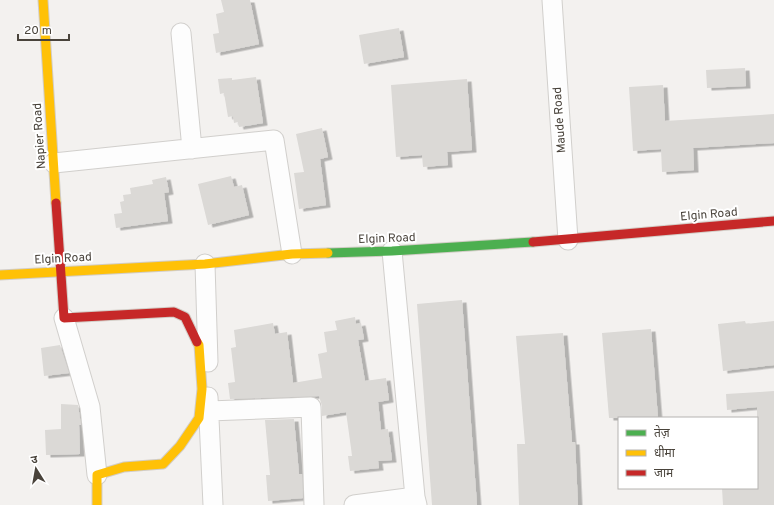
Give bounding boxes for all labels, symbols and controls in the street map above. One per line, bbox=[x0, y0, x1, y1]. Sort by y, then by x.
scale bar bbox=[18, 16, 69, 42]
text: 20 m bbox=[24, 23, 52, 39]
street label: Maude Road bbox=[550, 86, 570, 154]
street label: Napier Road bbox=[30, 102, 50, 170]
street label: Elgin Road bbox=[680, 205, 738, 225]
street label: Elgin Road bbox=[358, 230, 416, 248]
street label: Elgin Road bbox=[34, 250, 92, 268]
legend bbox=[618, 417, 758, 489]
text: तेज़ bbox=[654, 425, 671, 442]
text: धीमा bbox=[654, 445, 676, 462]
north arrow bbox=[16, 449, 56, 489]
text: उ bbox=[30, 453, 39, 468]
text: जाम bbox=[654, 466, 674, 482]

